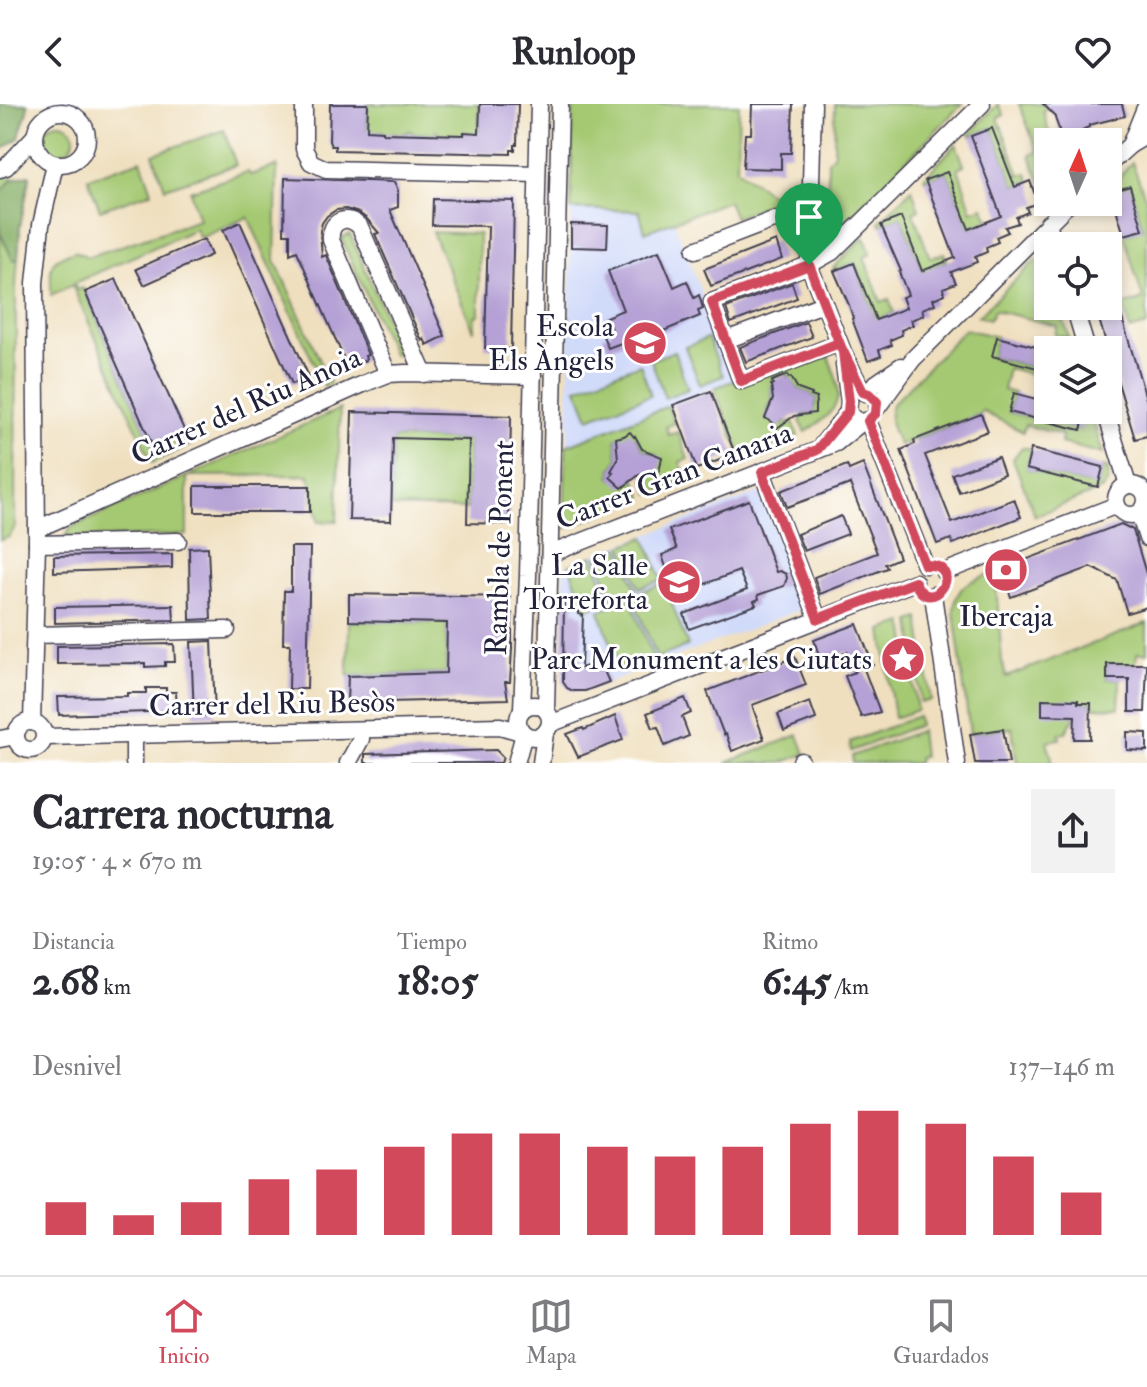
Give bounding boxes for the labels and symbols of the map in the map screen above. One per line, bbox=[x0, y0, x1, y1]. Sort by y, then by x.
north arrow bbox=[1034, 128, 1122, 216]
pin bbox=[775, 183, 843, 265]
place label: Escola Els Àngels bbox=[488, 308, 615, 379]
school or university icon: Escola Els Àngels bbox=[621, 319, 669, 367]
street label: Carrer del Riu Anoia bbox=[125, 338, 367, 473]
street label: Carrer Gran Canaria bbox=[550, 414, 798, 538]
street label: Rambla de Ponent bbox=[478, 439, 522, 656]
bank icon: Ibercaja bbox=[982, 546, 1030, 594]
place label: La Salle Torreforta bbox=[523, 547, 649, 618]
school or university icon: La Salle Torreforta bbox=[655, 558, 703, 606]
place label: Ibercaja bbox=[959, 598, 1054, 635]
place icon: Parc Monument a les Ciutats bbox=[879, 635, 927, 683]
place label: Parc Monument a les Ciutats bbox=[530, 641, 872, 678]
street label: Carrer del Riu Besòs bbox=[149, 683, 395, 725]

